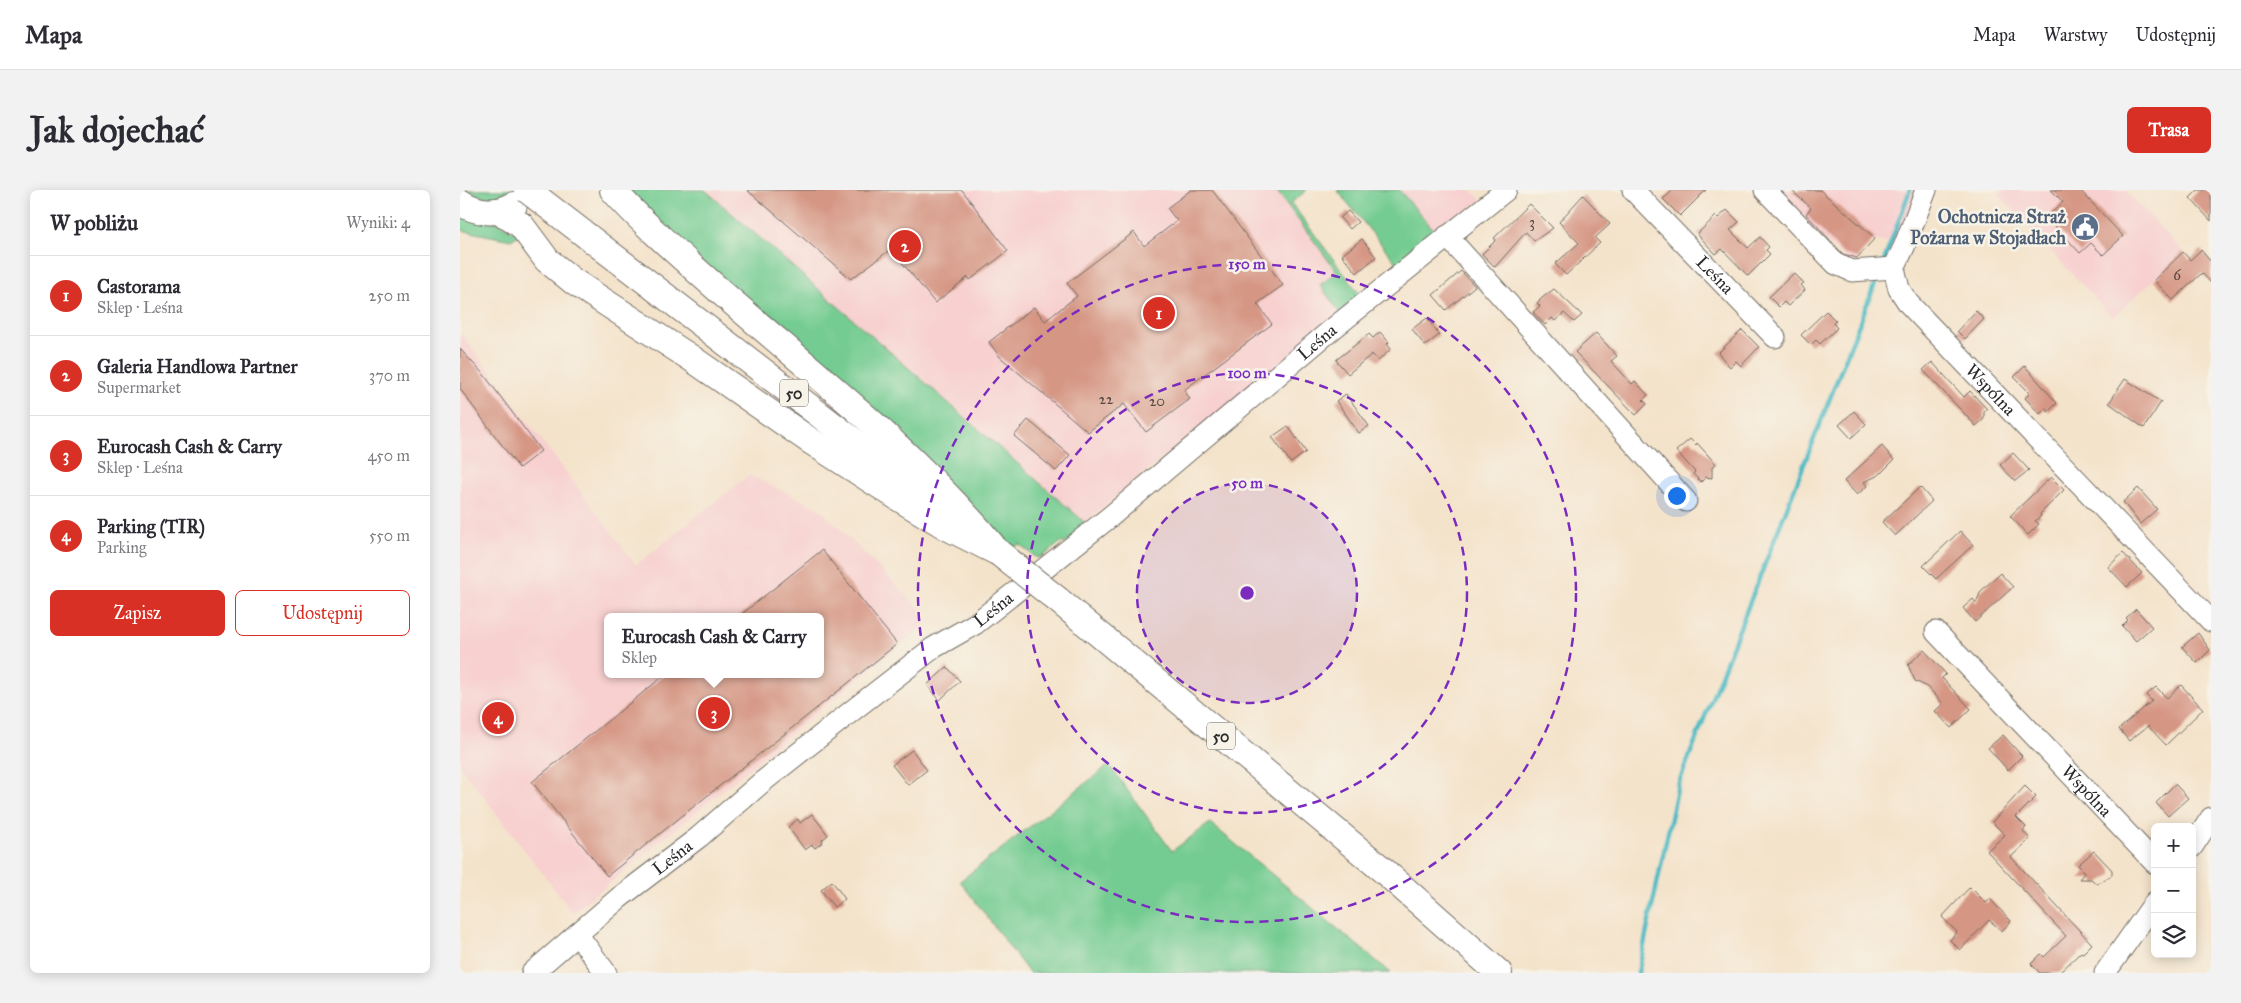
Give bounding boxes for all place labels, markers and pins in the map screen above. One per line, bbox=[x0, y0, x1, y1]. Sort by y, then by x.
place label: Ochotnicza Straż Pożarna w Stojadłach bbox=[1910, 206, 2067, 250]
public building icon: Ochotnicza Straż Pożarna w Stojadłach bbox=[2070, 212, 2100, 242]
pin: 2 bbox=[889, 227, 921, 265]
pin: 1 bbox=[1143, 294, 1175, 332]
centre of rings bbox=[1238, 584, 1256, 602]
pin: 3 bbox=[698, 694, 730, 732]
pin: 4 bbox=[482, 699, 514, 737]

